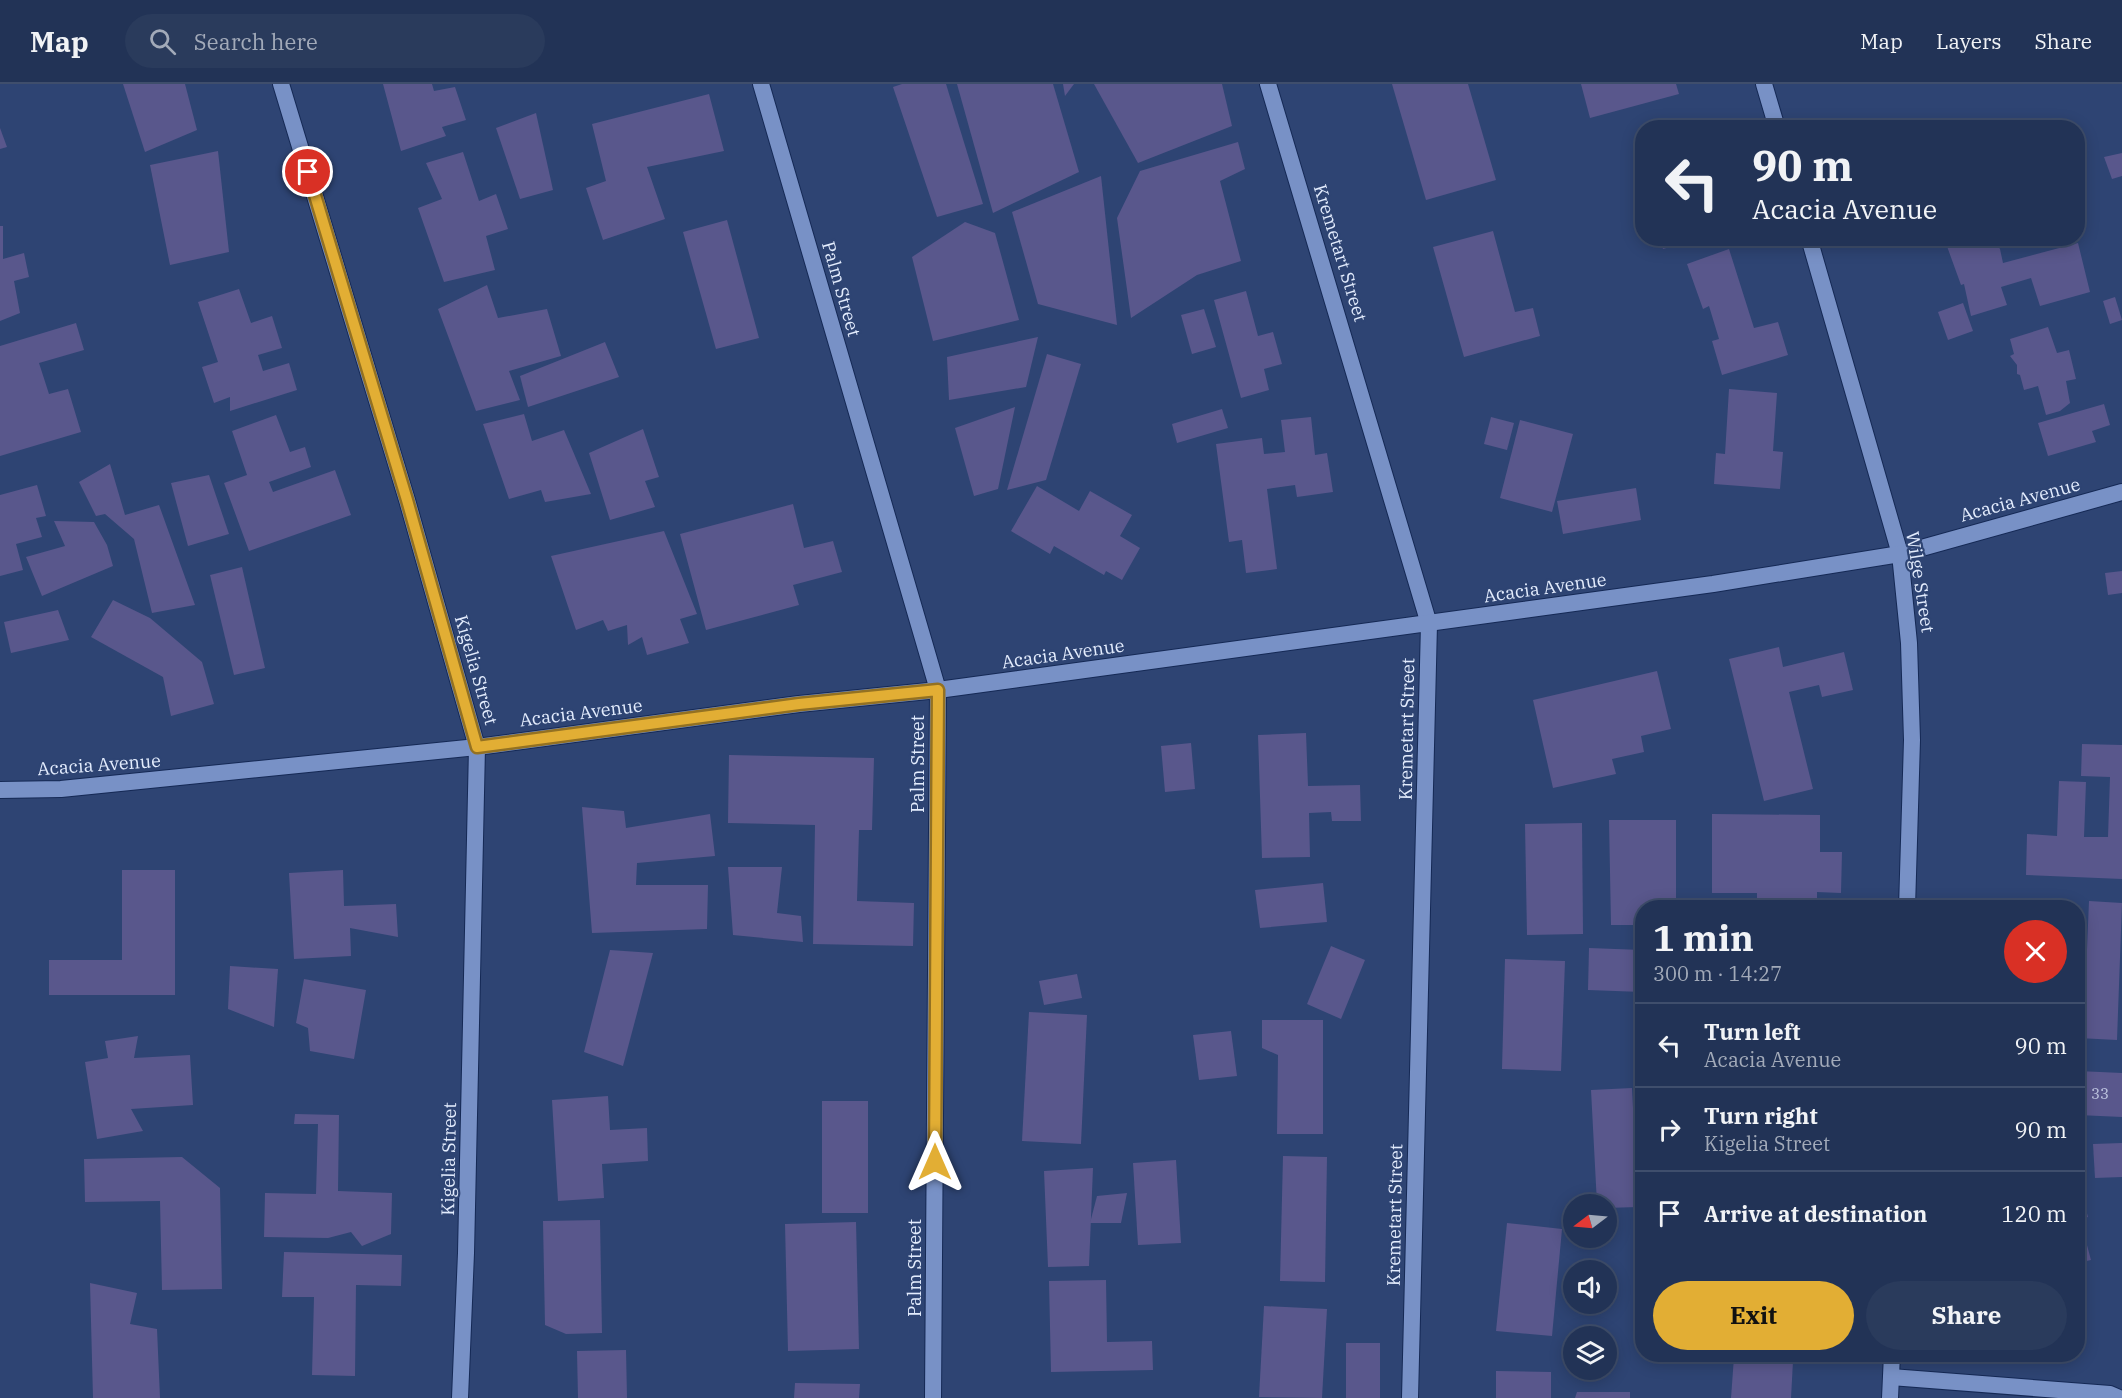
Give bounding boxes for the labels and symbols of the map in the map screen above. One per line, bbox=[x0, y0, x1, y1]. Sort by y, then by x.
pin bbox=[282, 146, 333, 197]
street label: Kremetart Street bbox=[1309, 181, 1372, 324]
street label: Palm Street bbox=[817, 239, 866, 339]
street label: Acacia Avenue bbox=[1957, 472, 2083, 527]
street label: Wilge Street bbox=[1901, 530, 1940, 634]
street label: Acacia Avenue bbox=[1482, 568, 1608, 607]
street label: Kigelia Street bbox=[450, 612, 503, 728]
street label: Acacia Avenue bbox=[1000, 634, 1126, 673]
street label: Kremetart Street bbox=[1394, 658, 1419, 800]
street label: Acacia Avenue bbox=[518, 694, 644, 731]
street label: Palm Street bbox=[906, 715, 929, 813]
street label: Acacia Avenue bbox=[37, 749, 161, 780]
house number: 33 bbox=[2091, 1084, 2109, 1103]
street label: Kigelia Street bbox=[436, 1102, 461, 1216]
position arrow bbox=[903, 1130, 967, 1194]
street label: Kremetart Street bbox=[1382, 1144, 1407, 1286]
north arrow bbox=[1563, 1194, 1617, 1248]
street label: Palm Street bbox=[903, 1219, 926, 1317]

